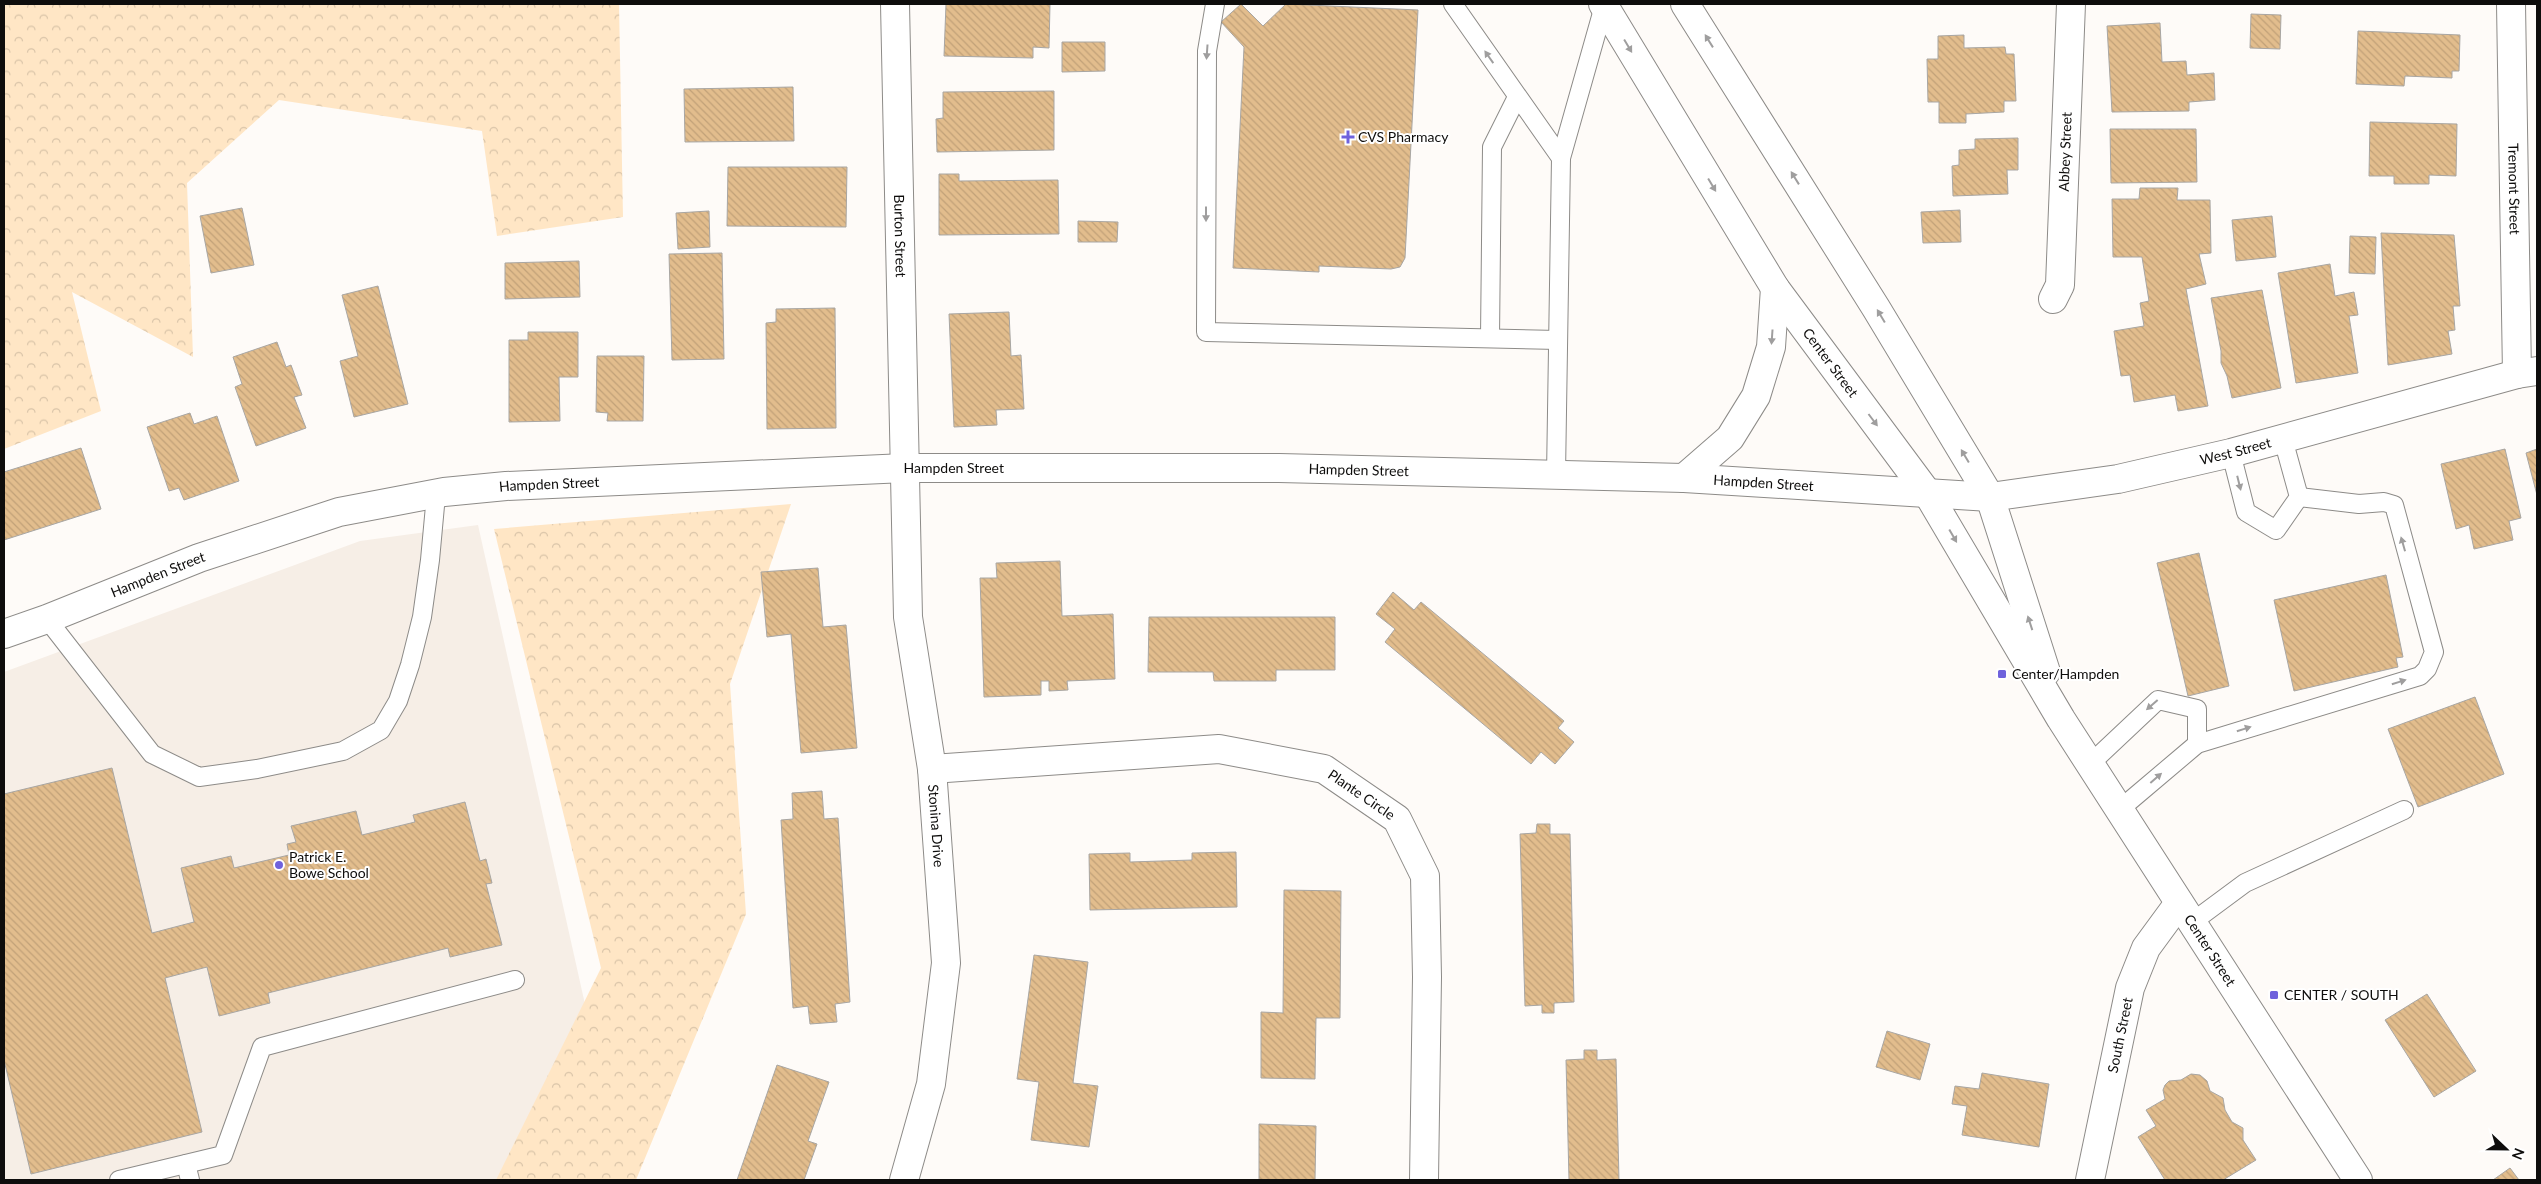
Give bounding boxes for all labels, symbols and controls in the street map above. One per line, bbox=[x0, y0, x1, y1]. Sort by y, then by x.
one-way arrow bbox=[1704, 34, 1713, 47]
one-way arrow bbox=[1624, 39, 1633, 52]
one-way arrow bbox=[1203, 44, 1211, 60]
one-way arrow bbox=[1484, 51, 1494, 64]
street label: Abbey Street bbox=[2055, 112, 2075, 192]
place label: CVS Pharmacy bbox=[1358, 128, 1449, 145]
marker: CVS Pharmacy bbox=[1342, 131, 1354, 143]
street label: Tremont Street bbox=[2505, 143, 2524, 235]
one-way arrow bbox=[1790, 172, 1800, 185]
one-way arrow bbox=[1707, 178, 1716, 191]
street label: Burton Street bbox=[891, 194, 910, 278]
one-way arrow bbox=[1202, 207, 1210, 223]
one-way arrow bbox=[1877, 309, 1885, 324]
street label: Center Street bbox=[1800, 324, 1862, 400]
one-way arrow bbox=[1768, 329, 1776, 345]
one-way arrow bbox=[1868, 413, 1878, 427]
street label: West Street bbox=[2198, 433, 2273, 468]
one-way arrow bbox=[1960, 449, 1969, 462]
street label: Hampden Street bbox=[904, 459, 1004, 476]
street label: Hampden Street bbox=[1308, 460, 1409, 479]
street label: Hampden Street bbox=[1713, 471, 1814, 494]
street label: Hampden Street bbox=[498, 473, 600, 495]
one-way arrow bbox=[2235, 475, 2243, 490]
one-way arrow bbox=[1949, 528, 1957, 543]
one-way arrow bbox=[2399, 536, 2407, 551]
street label: Hampden Street bbox=[108, 548, 207, 601]
one-way arrow bbox=[2026, 615, 2034, 630]
place label: Center/Hampden bbox=[2012, 665, 2119, 682]
marker: Center/Hampden bbox=[1996, 668, 2008, 680]
one-way arrow bbox=[2392, 678, 2407, 686]
one-way arrow bbox=[2146, 700, 2158, 711]
one-way arrow bbox=[2236, 725, 2251, 733]
street label: Plante Circle bbox=[1325, 765, 1398, 823]
one-way arrow bbox=[2150, 772, 2162, 784]
street label: Stonina Drive bbox=[925, 784, 948, 868]
place label: Patrick E. Bowe School bbox=[289, 848, 369, 881]
marker: Patrick E. Bowe School bbox=[273, 859, 285, 871]
street label: Center Street bbox=[2181, 911, 2240, 989]
place label: CENTER / SOUTH bbox=[2284, 986, 2399, 1003]
marker: CENTER / SOUTH bbox=[2268, 989, 2280, 1001]
street label: South Street bbox=[2104, 996, 2136, 1074]
north arrow bbox=[2481, 1124, 2531, 1174]
text: N bbox=[2509, 1146, 2528, 1162]

